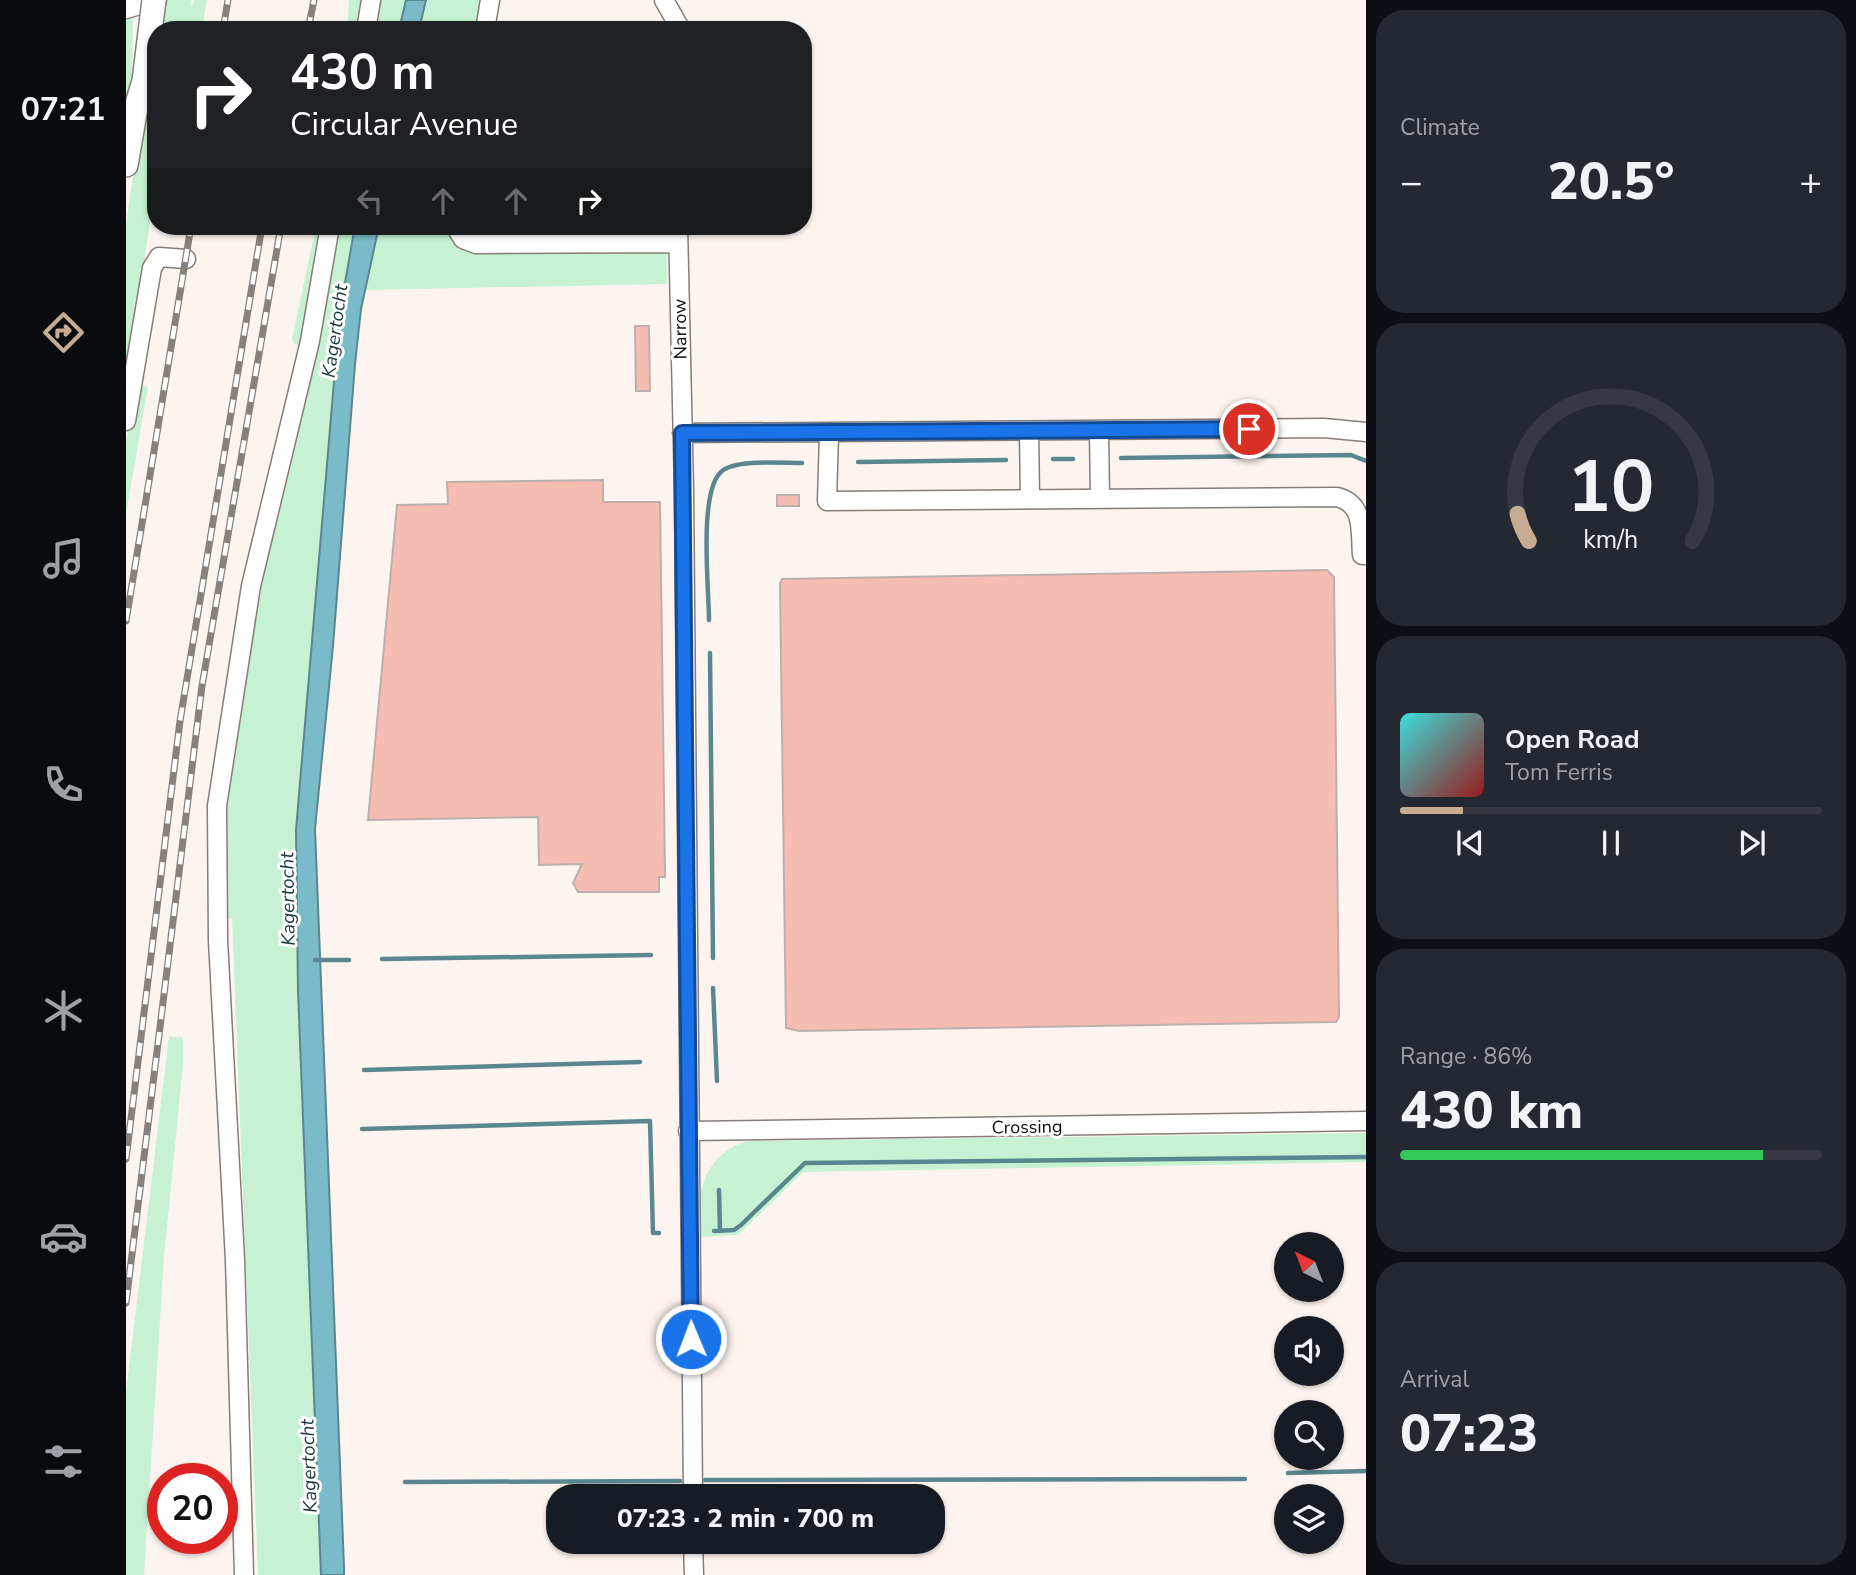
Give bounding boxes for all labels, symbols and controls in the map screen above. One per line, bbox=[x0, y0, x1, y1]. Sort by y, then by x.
text: 430 m bbox=[290, 39, 434, 106]
icon: right bbox=[175, 49, 266, 140]
text: 07:21 bbox=[21, 88, 105, 131]
text: Circular Avenue bbox=[290, 103, 518, 146]
text: Climate bbox=[1400, 112, 1480, 143]
text: 20.5° bbox=[1547, 146, 1675, 217]
text: − bbox=[1400, 157, 1423, 208]
text: + bbox=[1799, 157, 1822, 208]
icon: left bbox=[351, 182, 389, 220]
icon: ahead bbox=[424, 182, 462, 220]
icon: ahead bbox=[497, 182, 535, 220]
icon: right bbox=[570, 182, 608, 220]
water label: Kagertocht bbox=[316, 282, 355, 379]
street label: Narrow bbox=[667, 298, 693, 360]
icon: directions bbox=[39, 308, 88, 357]
pin bbox=[1219, 399, 1279, 459]
icon: arrive bbox=[1230, 410, 1268, 448]
text: 10 bbox=[1567, 437, 1655, 537]
text: km/h bbox=[1583, 522, 1639, 556]
icon: music bbox=[39, 534, 88, 583]
text: Open Road bbox=[1505, 722, 1640, 757]
text: Tom Ferris bbox=[1505, 757, 1613, 788]
icon: phone bbox=[39, 760, 88, 809]
icon: previous bbox=[1451, 824, 1489, 862]
icon: pause bbox=[1592, 824, 1630, 862]
icon: next bbox=[1733, 824, 1771, 862]
water label: Kagertocht bbox=[274, 850, 302, 946]
icon: climate bbox=[39, 986, 88, 1035]
text: Range · 86% bbox=[1400, 1041, 1532, 1072]
text: 430 km bbox=[1400, 1075, 1583, 1146]
street label: Crossing bbox=[991, 1114, 1063, 1140]
icon: car bbox=[39, 1212, 88, 1261]
north arrow bbox=[1274, 1232, 1344, 1302]
map controls bbox=[1274, 1232, 1344, 1554]
position arrow bbox=[654, 1302, 728, 1376]
button: sound bbox=[1274, 1316, 1344, 1386]
text: Arrival bbox=[1400, 1364, 1469, 1395]
text: 07:23 bbox=[1400, 1398, 1538, 1469]
button: search bbox=[1274, 1400, 1344, 1470]
water label: Kagertocht bbox=[294, 1417, 324, 1513]
icon: filters bbox=[39, 1437, 88, 1486]
speed limit sign: 20 bbox=[147, 1463, 238, 1554]
button: layers bbox=[1274, 1484, 1344, 1554]
text: 07:23 · 2 min · 700 m bbox=[617, 1501, 874, 1536]

